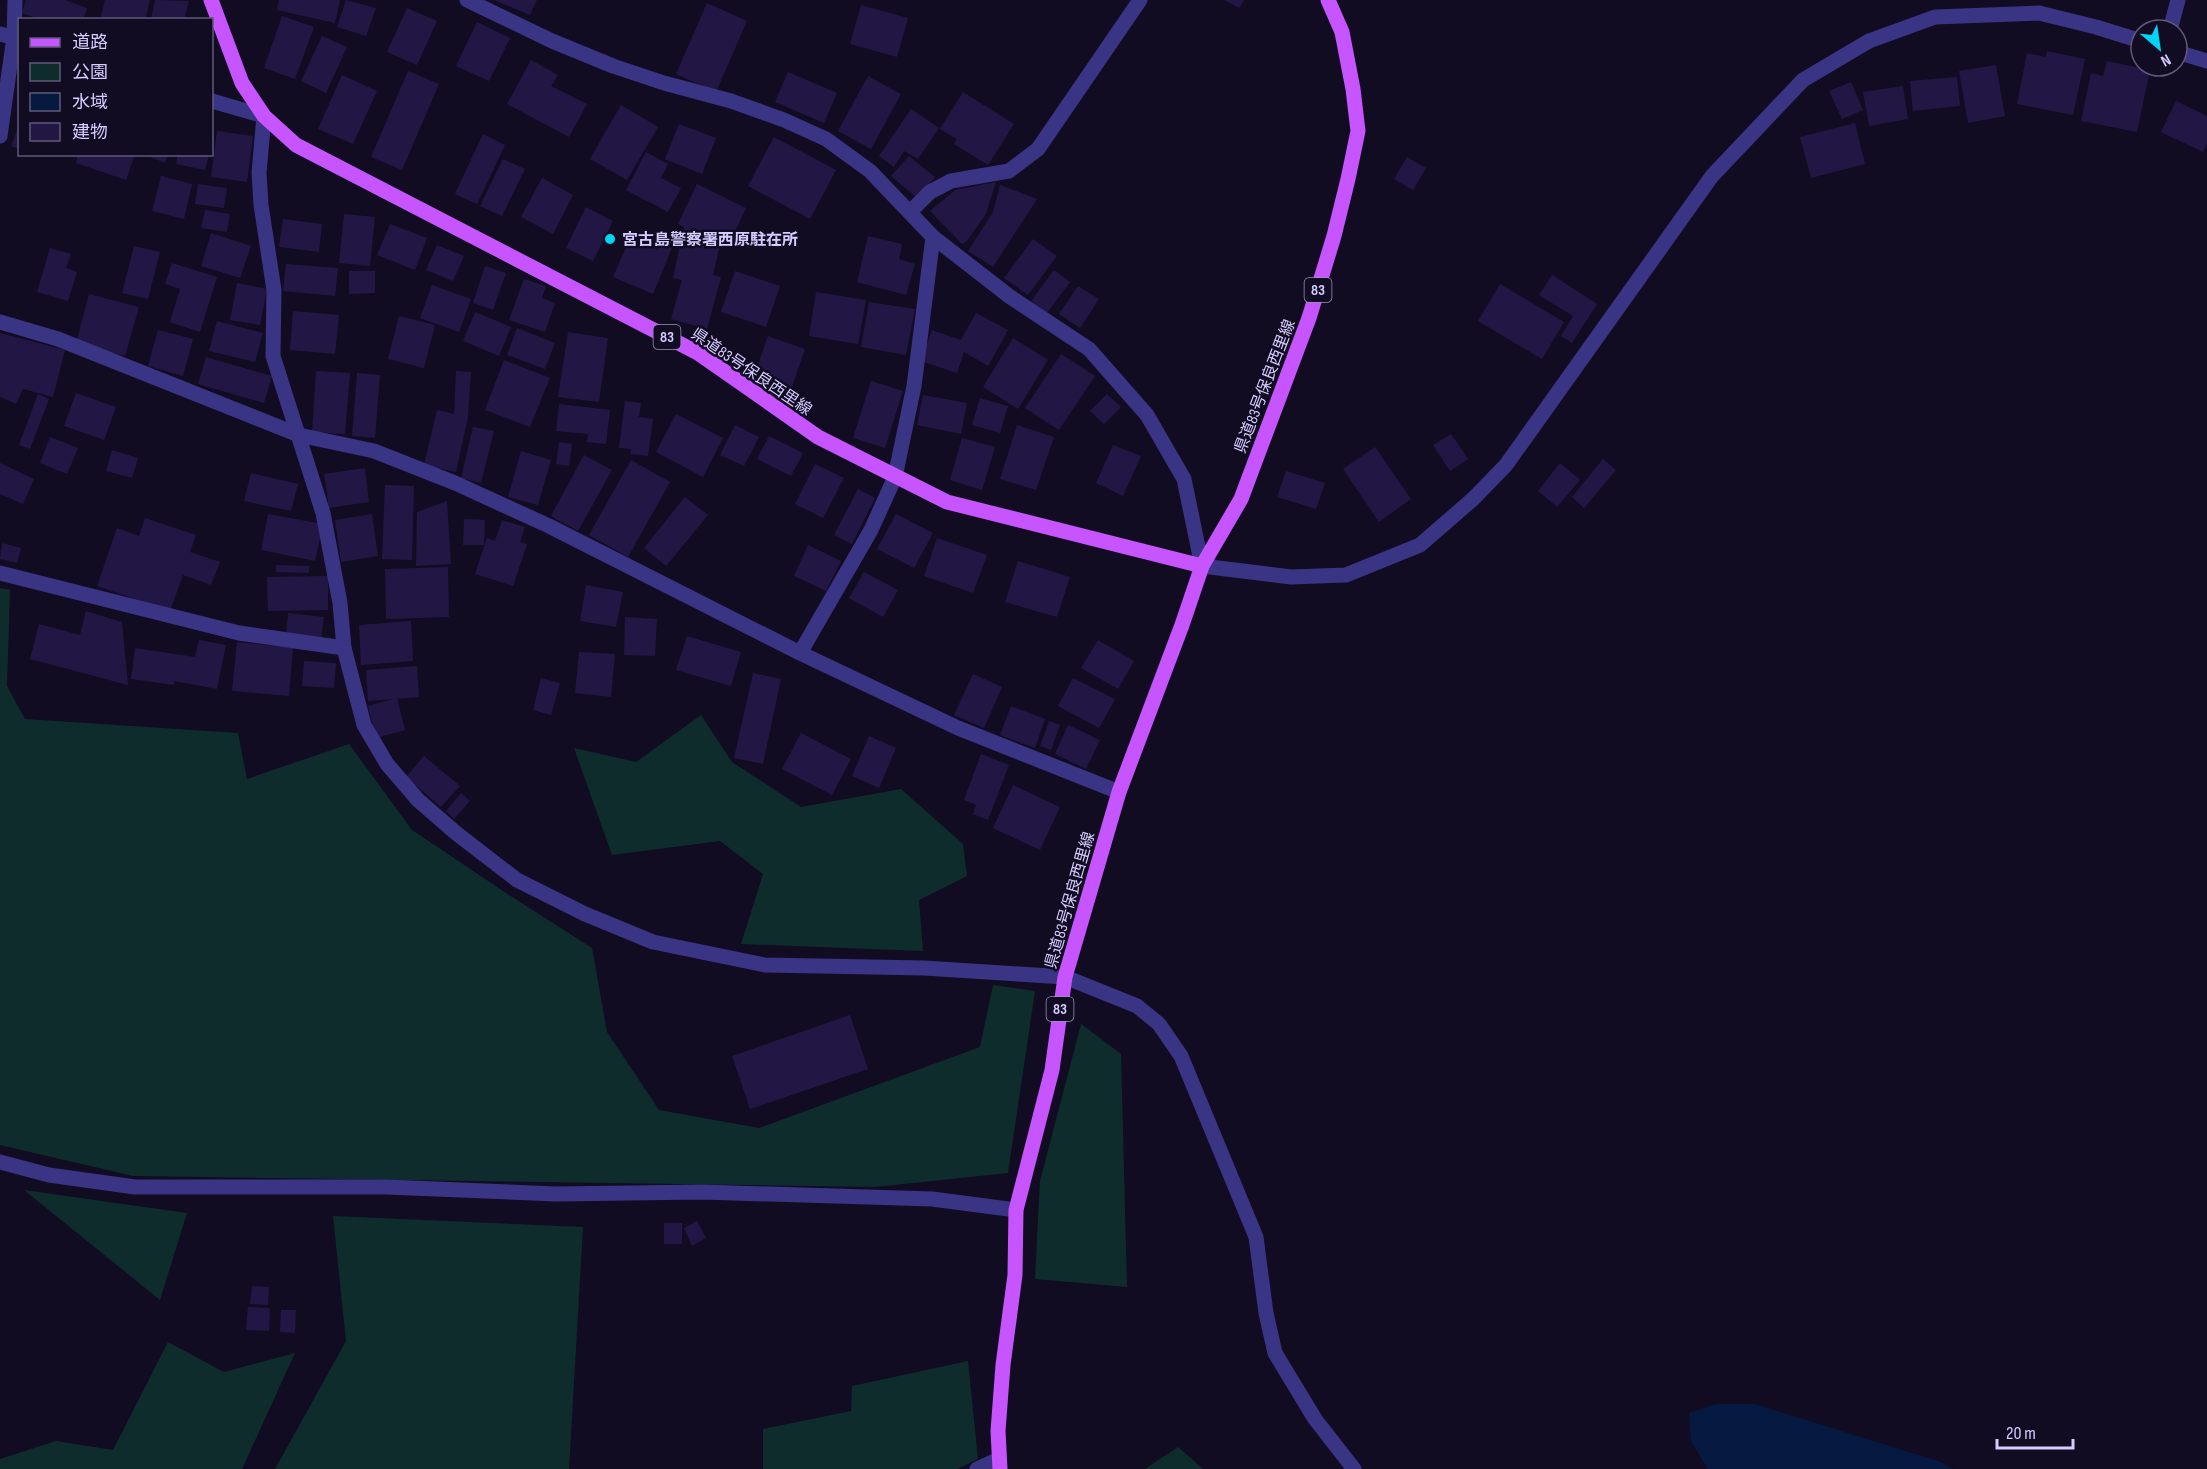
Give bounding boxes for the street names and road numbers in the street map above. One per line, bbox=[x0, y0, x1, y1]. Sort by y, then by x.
road number: 83 bbox=[1304, 278, 1332, 302]
street label: 県道83号保良西里線 bbox=[1231, 317, 1300, 456]
road number: 83 bbox=[654, 325, 680, 349]
street label: 県道83号保良西里線 bbox=[687, 325, 815, 420]
street label: 県道83号保良西里線 bbox=[1042, 830, 1099, 971]
road number: 83 bbox=[1046, 997, 1074, 1021]

